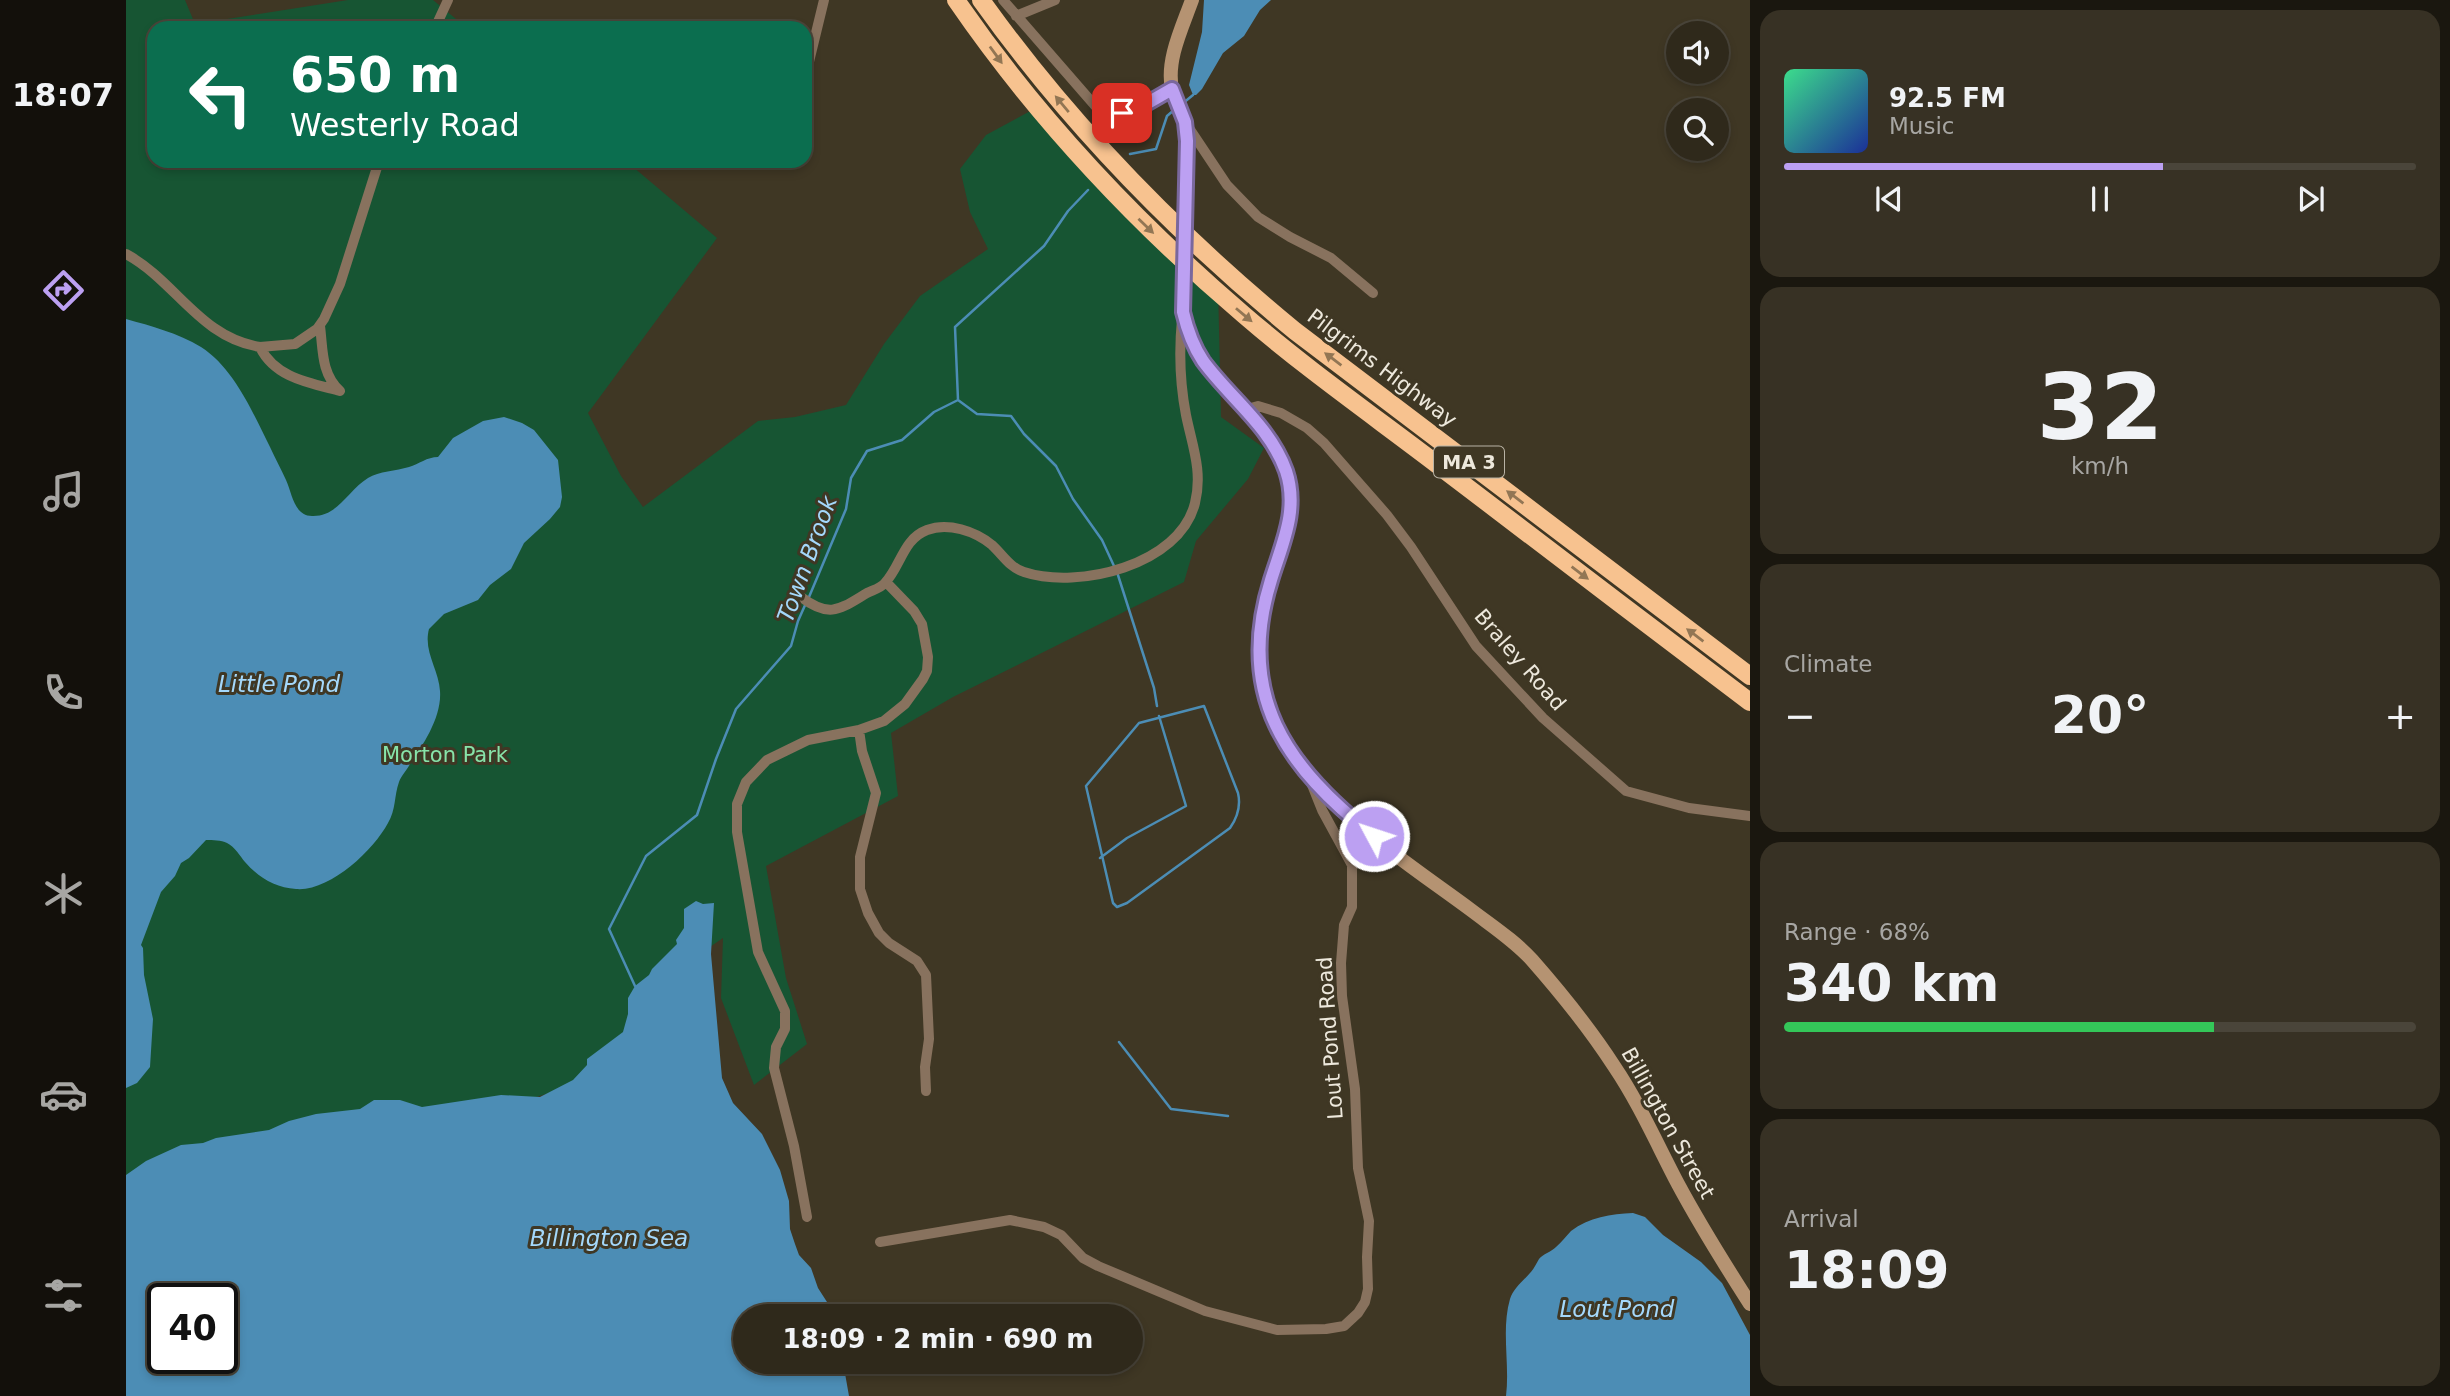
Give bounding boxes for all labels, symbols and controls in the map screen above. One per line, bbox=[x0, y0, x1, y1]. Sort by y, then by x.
map controls bbox=[1666, 21, 1729, 161]
button: sound bbox=[1666, 21, 1729, 84]
one-way arrow bbox=[988, 46, 1003, 64]
text: 650 m bbox=[290, 47, 460, 104]
icon: left bbox=[175, 49, 266, 140]
text: 18:07 bbox=[12, 76, 114, 114]
pin bbox=[1092, 83, 1152, 143]
text: 92.5 FM bbox=[1889, 83, 2006, 113]
icon: arrive bbox=[1103, 94, 1141, 132]
one-way arrow bbox=[1055, 95, 1070, 112]
button: search bbox=[1666, 98, 1729, 161]
text: Westerly Road bbox=[290, 106, 520, 144]
text: Music bbox=[1889, 113, 1954, 139]
icon: previous bbox=[1870, 180, 1908, 218]
icon: pause bbox=[2081, 180, 2119, 218]
icon: next bbox=[2292, 180, 2330, 218]
one-way arrow bbox=[1137, 218, 1154, 235]
icon: directions bbox=[39, 266, 88, 315]
street label: Pilgrims Highway bbox=[1303, 304, 1461, 432]
one-way arrow bbox=[1235, 307, 1252, 322]
one-way arrow bbox=[1325, 352, 1343, 367]
text: 32 bbox=[2037, 355, 2163, 460]
road number: MA 3 bbox=[1434, 446, 1504, 477]
text: km/h bbox=[2071, 453, 2129, 479]
icon: music bbox=[39, 467, 88, 516]
one-way arrow bbox=[1506, 489, 1524, 504]
water label: Town Brook bbox=[772, 491, 842, 626]
one-way arrow bbox=[1570, 565, 1588, 580]
street label: Braley Road bbox=[1469, 604, 1571, 716]
one-way arrow bbox=[1687, 627, 1705, 642]
text: Climate bbox=[1784, 651, 1873, 677]
icon: phone bbox=[39, 668, 88, 717]
water label: Little Pond bbox=[218, 671, 341, 697]
text: 20° bbox=[2051, 685, 2149, 745]
text: − bbox=[1784, 694, 1816, 738]
text: + bbox=[2384, 694, 2416, 738]
park label: Morton Park bbox=[382, 743, 509, 767]
position arrow bbox=[1337, 799, 1411, 873]
icon: climate bbox=[39, 869, 88, 918]
text: Range · 68% bbox=[1784, 919, 1930, 945]
text: 340 km bbox=[1784, 953, 1999, 1013]
street label: Lout Pond Road bbox=[1312, 956, 1348, 1120]
street label: Billington Street bbox=[1616, 1043, 1720, 1203]
icon: car bbox=[39, 1070, 88, 1119]
text: Arrival bbox=[1784, 1206, 1859, 1232]
water label: Billington Sea bbox=[530, 1225, 688, 1251]
text: 18:09 bbox=[1784, 1240, 1950, 1300]
icon: filters bbox=[39, 1271, 88, 1320]
speed limit sign: 40 bbox=[147, 1283, 238, 1374]
water label: Lout Pond bbox=[1560, 1296, 1675, 1322]
text: 18:09 · 2 min · 690 m bbox=[783, 1324, 1093, 1354]

